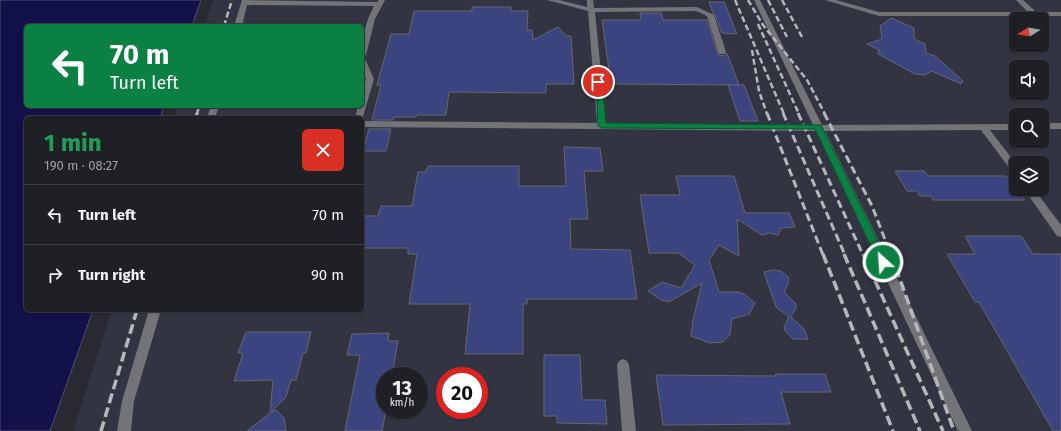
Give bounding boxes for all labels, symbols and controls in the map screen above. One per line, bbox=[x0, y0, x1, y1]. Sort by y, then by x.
north arrow bbox=[1009, 12, 1049, 52]
map controls bbox=[1009, 12, 1049, 196]
text: 70 m bbox=[110, 38, 169, 71]
icon: left bbox=[44, 40, 96, 92]
button: sound bbox=[1009, 60, 1049, 100]
pin bbox=[581, 65, 615, 99]
icon: arrive bbox=[587, 71, 609, 93]
text: Turn left bbox=[110, 72, 179, 94]
button: search bbox=[1009, 108, 1049, 148]
text: 1 min bbox=[44, 129, 102, 157]
button: close bbox=[302, 129, 344, 171]
button: layers bbox=[1009, 156, 1049, 196]
text: 190 m · 08:27 bbox=[44, 158, 118, 173]
icon: left bbox=[44, 204, 66, 226]
text: Turn left bbox=[78, 206, 136, 224]
text: 70 m bbox=[312, 206, 344, 224]
position arrow bbox=[862, 241, 904, 283]
icon: right bbox=[44, 264, 66, 286]
text: Turn right bbox=[78, 266, 145, 284]
text: 90 m bbox=[311, 266, 344, 284]
speed limit sign: 20 bbox=[436, 367, 488, 419]
text: 13 bbox=[392, 376, 412, 400]
text: km/h bbox=[390, 397, 414, 409]

